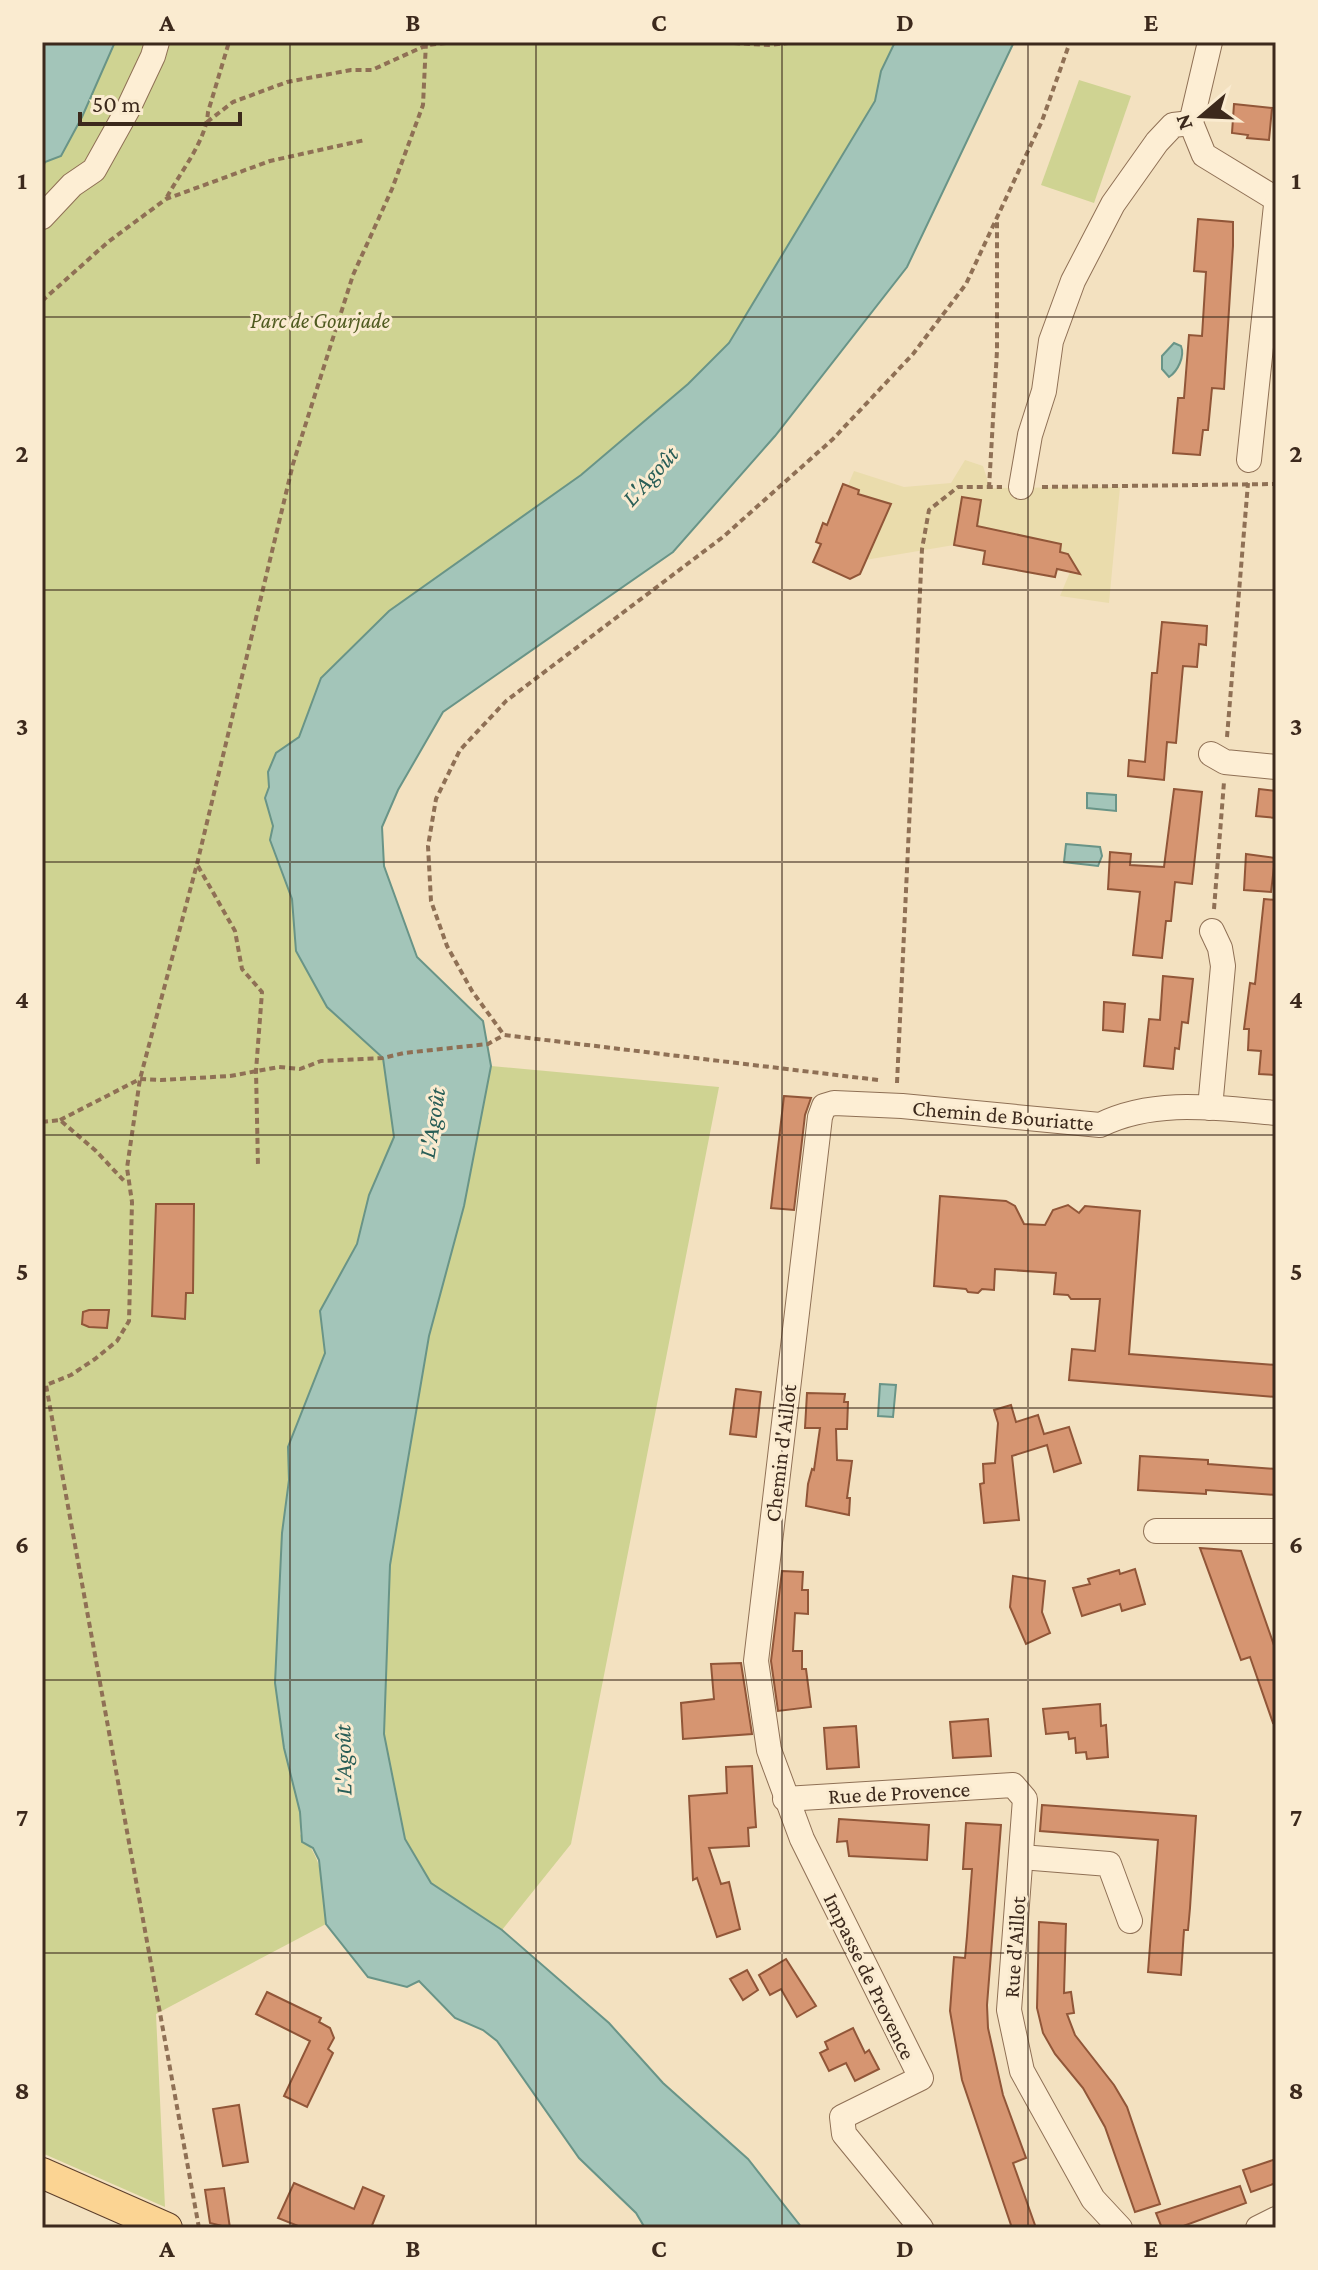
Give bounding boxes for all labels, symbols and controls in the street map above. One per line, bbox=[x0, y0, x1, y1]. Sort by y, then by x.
text: A bbox=[158, 8, 175, 37]
text: B bbox=[405, 8, 421, 37]
text: C bbox=[651, 8, 667, 37]
text: D bbox=[896, 8, 914, 37]
text: E bbox=[1144, 8, 1159, 37]
scale bar bbox=[80, 76, 240, 126]
north arrow bbox=[1162, 76, 1242, 156]
text: 50 m bbox=[92, 90, 141, 117]
text: N bbox=[1169, 111, 1198, 134]
text: 1 bbox=[17, 166, 27, 195]
text: 1 bbox=[1291, 166, 1301, 195]
park label: Parc de Gourjade bbox=[250, 308, 390, 334]
text: 2 bbox=[15, 439, 29, 468]
text: 2 bbox=[1289, 439, 1303, 468]
water label: L'Agoût bbox=[616, 440, 684, 511]
text: 3 bbox=[16, 712, 28, 741]
text: 3 bbox=[1290, 712, 1302, 741]
text: 4 bbox=[15, 985, 29, 1014]
text: 4 bbox=[1289, 985, 1303, 1014]
water label: L'Agoût bbox=[413, 1085, 451, 1160]
street label: Chemin de Bouriatte bbox=[911, 1095, 1095, 1136]
text: 5 bbox=[16, 1257, 28, 1286]
text: 5 bbox=[1290, 1257, 1302, 1286]
street label: Chemin d'Aillot bbox=[760, 1382, 801, 1523]
text: 6 bbox=[15, 1530, 29, 1559]
text: 6 bbox=[1289, 1530, 1303, 1559]
water label: L'Agoût bbox=[328, 1723, 357, 1796]
street label: Rue de Provence bbox=[827, 1776, 971, 1809]
text: 7 bbox=[16, 1803, 28, 1832]
text: 7 bbox=[1290, 1803, 1302, 1832]
street label: Impasse de Provence bbox=[818, 1889, 921, 2063]
street label: Rue d'Aillot bbox=[998, 1895, 1031, 1999]
text: 8 bbox=[14, 2076, 30, 2105]
text: 8 bbox=[1288, 2076, 1304, 2105]
text: A bbox=[158, 2234, 175, 2263]
text: B bbox=[405, 2234, 421, 2263]
text: C bbox=[651, 2234, 667, 2263]
text: D bbox=[896, 2234, 914, 2263]
text: E bbox=[1144, 2234, 1159, 2263]

